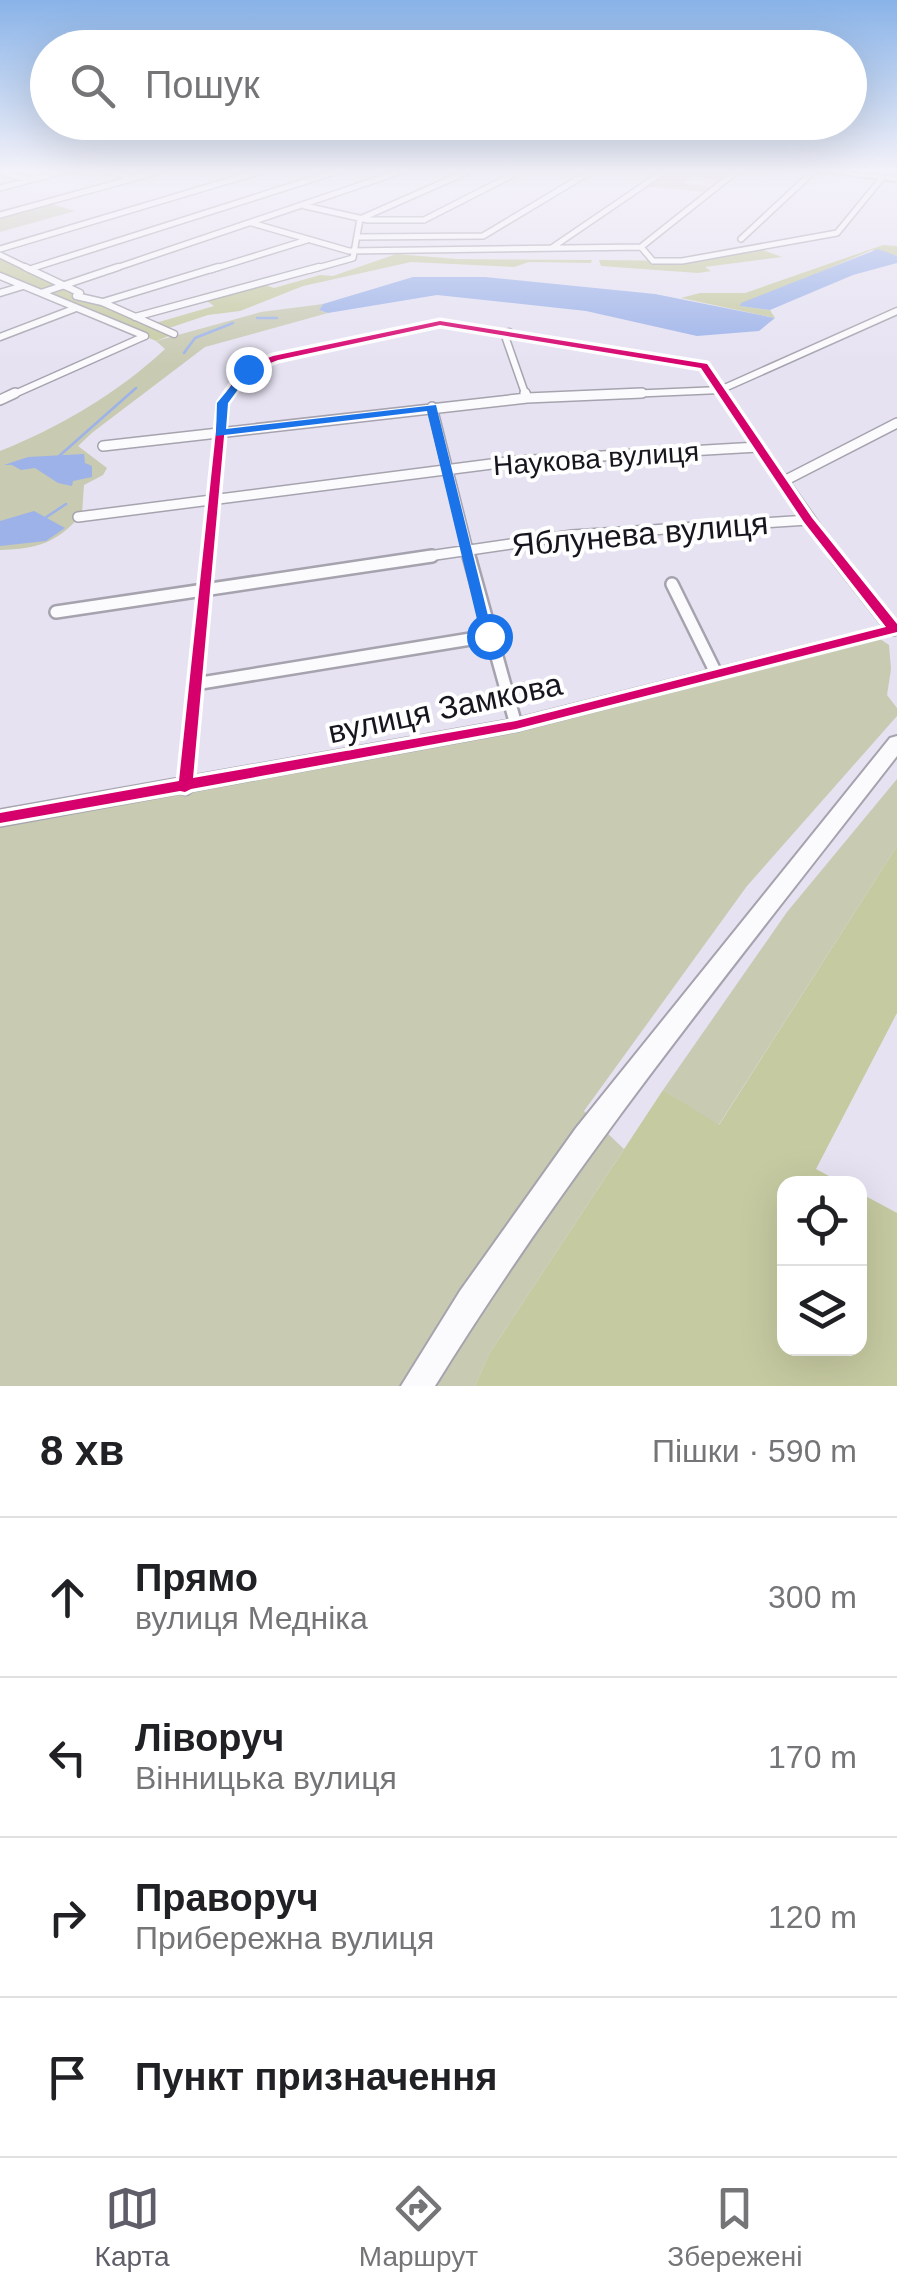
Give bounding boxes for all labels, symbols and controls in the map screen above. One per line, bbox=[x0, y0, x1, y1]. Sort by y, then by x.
search box bbox=[30, 30, 867, 140]
icon: search bbox=[65, 58, 120, 113]
text: Пошук bbox=[145, 64, 260, 106]
route end bbox=[226, 347, 272, 393]
street label: Наукова вулиця bbox=[492, 436, 700, 481]
street label: Яблунева вулиця bbox=[510, 505, 770, 563]
route start bbox=[467, 614, 513, 660]
street label: вулиця Замкова bbox=[325, 666, 566, 750]
map controls bbox=[777, 1176, 867, 1356]
button: locate bbox=[777, 1176, 867, 1266]
button: layers bbox=[777, 1266, 867, 1356]
text: 8 хв bbox=[40, 1427, 124, 1474]
text: Пішки · 590 m bbox=[652, 1433, 857, 1469]
text: Прямо bbox=[135, 1557, 258, 1599]
icon: ahead bbox=[40, 1570, 95, 1625]
text: 300 m bbox=[768, 1579, 857, 1615]
text: вулиця Медніка bbox=[135, 1600, 368, 1636]
text: Ліворуч bbox=[135, 1717, 284, 1759]
icon: left bbox=[40, 1730, 95, 1785]
text: 170 m bbox=[768, 1739, 857, 1775]
text: Вінницька вулиця bbox=[135, 1760, 397, 1796]
text: Праворуч bbox=[135, 1877, 319, 1919]
icon: right bbox=[40, 1890, 95, 1945]
text: 120 m bbox=[768, 1899, 857, 1935]
text: Прибережна вулиця bbox=[135, 1920, 434, 1956]
icon: arrive bbox=[40, 2050, 95, 2105]
text: Пункт призначення bbox=[135, 2056, 497, 2098]
tab: Карта bbox=[95, 2181, 170, 2273]
tab: Маршрут bbox=[359, 2181, 478, 2273]
tab: Збережені bbox=[667, 2181, 802, 2273]

